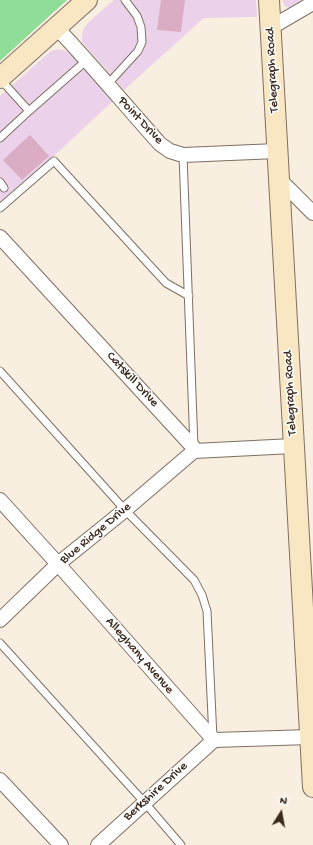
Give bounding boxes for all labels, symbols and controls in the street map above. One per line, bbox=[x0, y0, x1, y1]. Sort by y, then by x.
street label: Telegraph Road bbox=[263, 27, 283, 113]
street label: Point Drive bbox=[114, 94, 166, 148]
street label: Catskill Drive bbox=[102, 349, 162, 411]
street label: Telegraph Road bbox=[281, 350, 301, 436]
street label: Blue Ridge Drive bbox=[57, 500, 135, 568]
street label: Alleghany Avenue bbox=[101, 614, 177, 698]
street label: Berkshire Drive bbox=[121, 759, 191, 825]
north arrow bbox=[261, 793, 301, 833]
text: N bbox=[279, 795, 288, 808]

